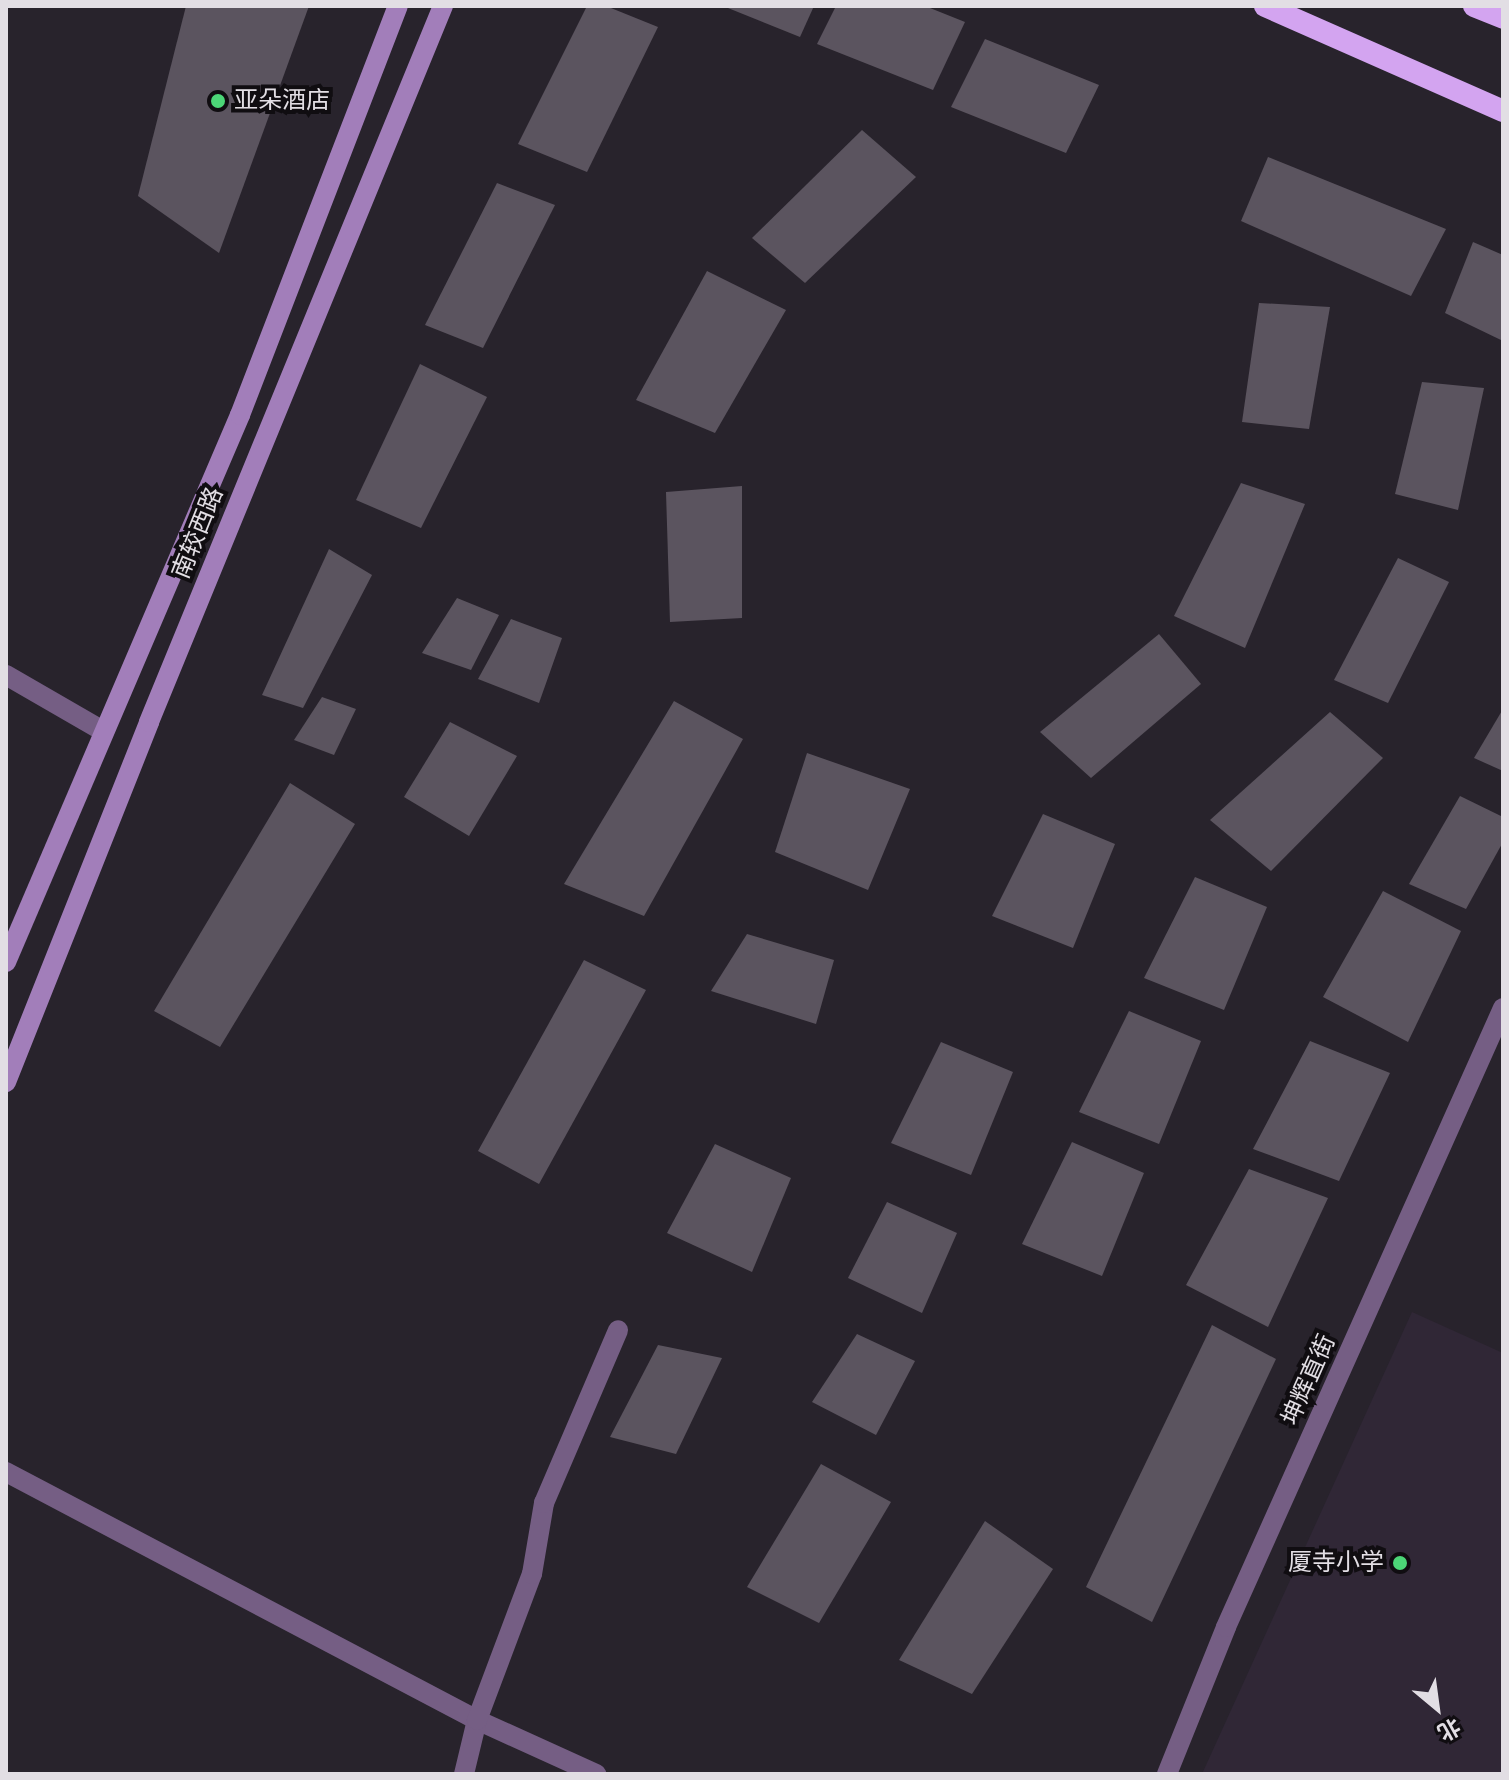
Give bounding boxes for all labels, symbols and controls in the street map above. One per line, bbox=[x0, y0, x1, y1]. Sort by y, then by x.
place label: 亚朵酒店 bbox=[234, 87, 330, 115]
marker: 亚朵酒店 bbox=[209, 92, 227, 110]
street label: 南较西路 bbox=[167, 483, 229, 583]
street label: 坤辉直街 bbox=[1276, 1330, 1342, 1430]
place label: 厦寺小学 bbox=[1288, 1549, 1384, 1577]
marker: 厦寺小学 bbox=[1391, 1554, 1409, 1572]
north arrow bbox=[1397, 1668, 1477, 1748]
text: 北 bbox=[1433, 1712, 1465, 1747]

